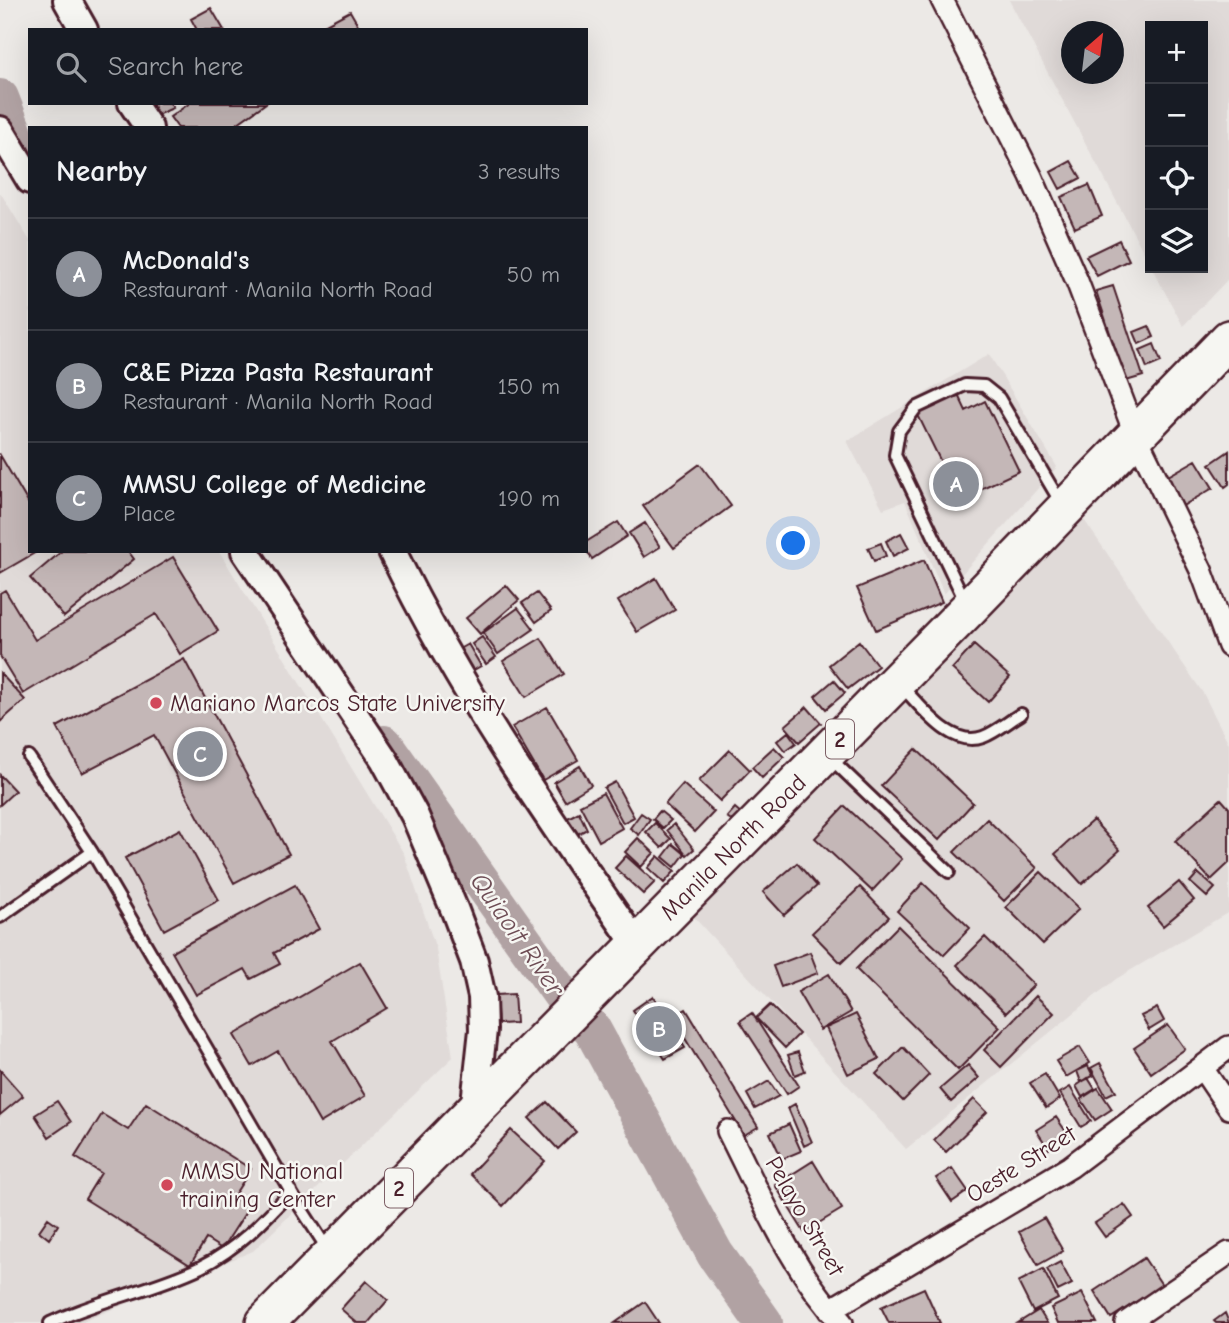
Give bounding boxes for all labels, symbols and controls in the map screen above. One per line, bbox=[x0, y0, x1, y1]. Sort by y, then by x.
north arrow bbox=[1061, 21, 1124, 84]
map controls bbox=[1145, 21, 1208, 273]
button: + bbox=[1145, 21, 1208, 84]
search box bbox=[28, 28, 588, 105]
icon: search bbox=[52, 48, 90, 86]
text: Search here bbox=[108, 52, 243, 82]
button: − bbox=[1145, 84, 1208, 147]
button: locate bbox=[1145, 147, 1208, 210]
text: Nearby bbox=[56, 154, 147, 189]
text: 3 results bbox=[478, 158, 560, 185]
button: layers bbox=[1145, 210, 1208, 273]
text: McDonald's bbox=[123, 246, 249, 276]
text: A bbox=[73, 261, 85, 288]
text: 50 m bbox=[507, 261, 560, 288]
text: Restaurant · Manila North Road bbox=[123, 276, 433, 303]
text: C&E Pizza Pasta Restaurant bbox=[123, 358, 433, 388]
text: B bbox=[72, 373, 86, 400]
text: 150 m bbox=[498, 373, 560, 400]
text: Restaurant · Manila North Road bbox=[123, 388, 433, 415]
pin: A bbox=[933, 458, 979, 510]
text: MMSU College of Medicine bbox=[123, 470, 426, 500]
text: C bbox=[72, 485, 86, 512]
text: 190 m bbox=[498, 485, 560, 512]
text: Place bbox=[123, 500, 175, 527]
your location bbox=[776, 526, 810, 560]
place label: Mariano Marcos State University bbox=[170, 689, 505, 717]
marker: Mariano Marcos State University bbox=[148, 695, 164, 711]
road number: 2 bbox=[826, 720, 854, 758]
pin: C bbox=[177, 728, 223, 780]
street label: Manila North Road bbox=[654, 768, 812, 926]
water label: Quiaoit River bbox=[464, 867, 572, 1003]
pin: B bbox=[636, 1003, 682, 1055]
street label: Oeste Street bbox=[961, 1119, 1082, 1209]
street label: Pelayo Street bbox=[760, 1151, 851, 1282]
place label: MMSU National training Center bbox=[180, 1157, 343, 1213]
road number: 2 bbox=[385, 1168, 413, 1208]
marker: MMSU National training Center bbox=[159, 1177, 175, 1193]

